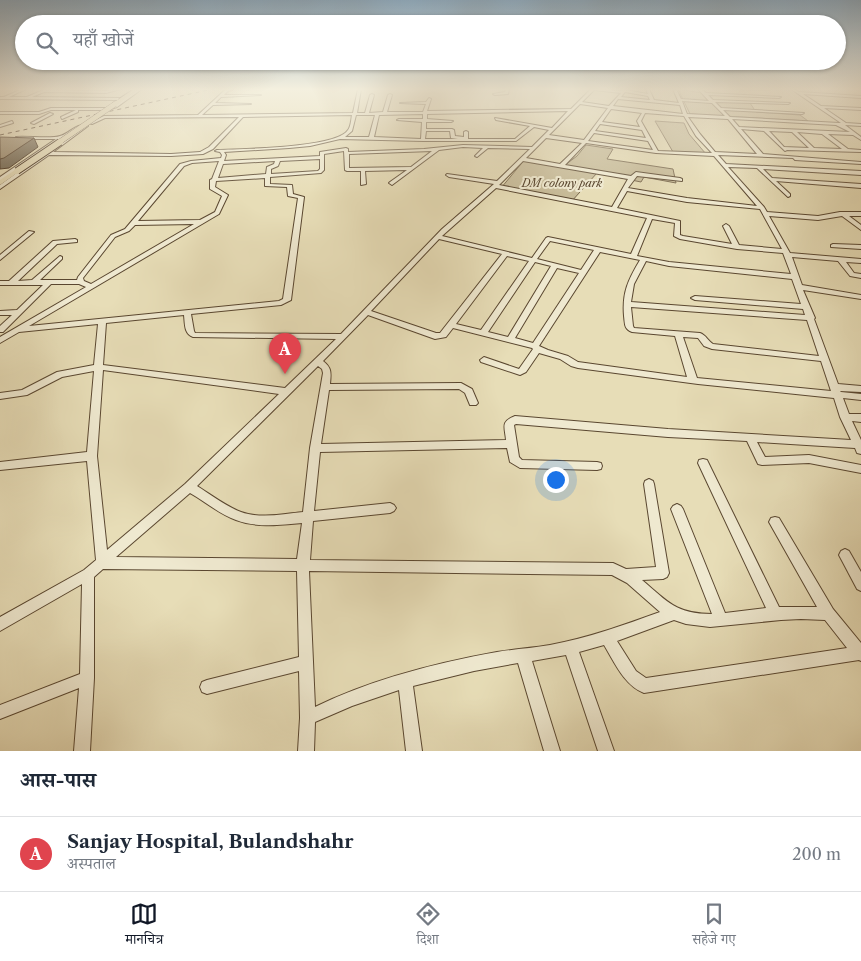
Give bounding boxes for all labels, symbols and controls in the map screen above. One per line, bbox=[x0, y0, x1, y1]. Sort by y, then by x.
search box bbox=[15, 15, 846, 70]
text: यहाँ खोजें bbox=[73, 28, 134, 51]
icon: search bbox=[33, 29, 61, 57]
park label: DM colony park bbox=[521, 176, 603, 190]
pin: A bbox=[269, 333, 301, 374]
your location bbox=[543, 467, 569, 493]
text: आस-पास bbox=[20, 767, 96, 792]
text: Sanjay Hospital, Bulandshahr bbox=[67, 830, 354, 853]
text: A bbox=[30, 844, 42, 864]
text: 200 m bbox=[792, 844, 841, 864]
text: अस्पताल bbox=[67, 853, 116, 873]
tab: मानचित्र bbox=[125, 900, 163, 953]
tab: दिशा bbox=[414, 900, 442, 953]
tab: सहेजे गए bbox=[692, 900, 736, 953]

